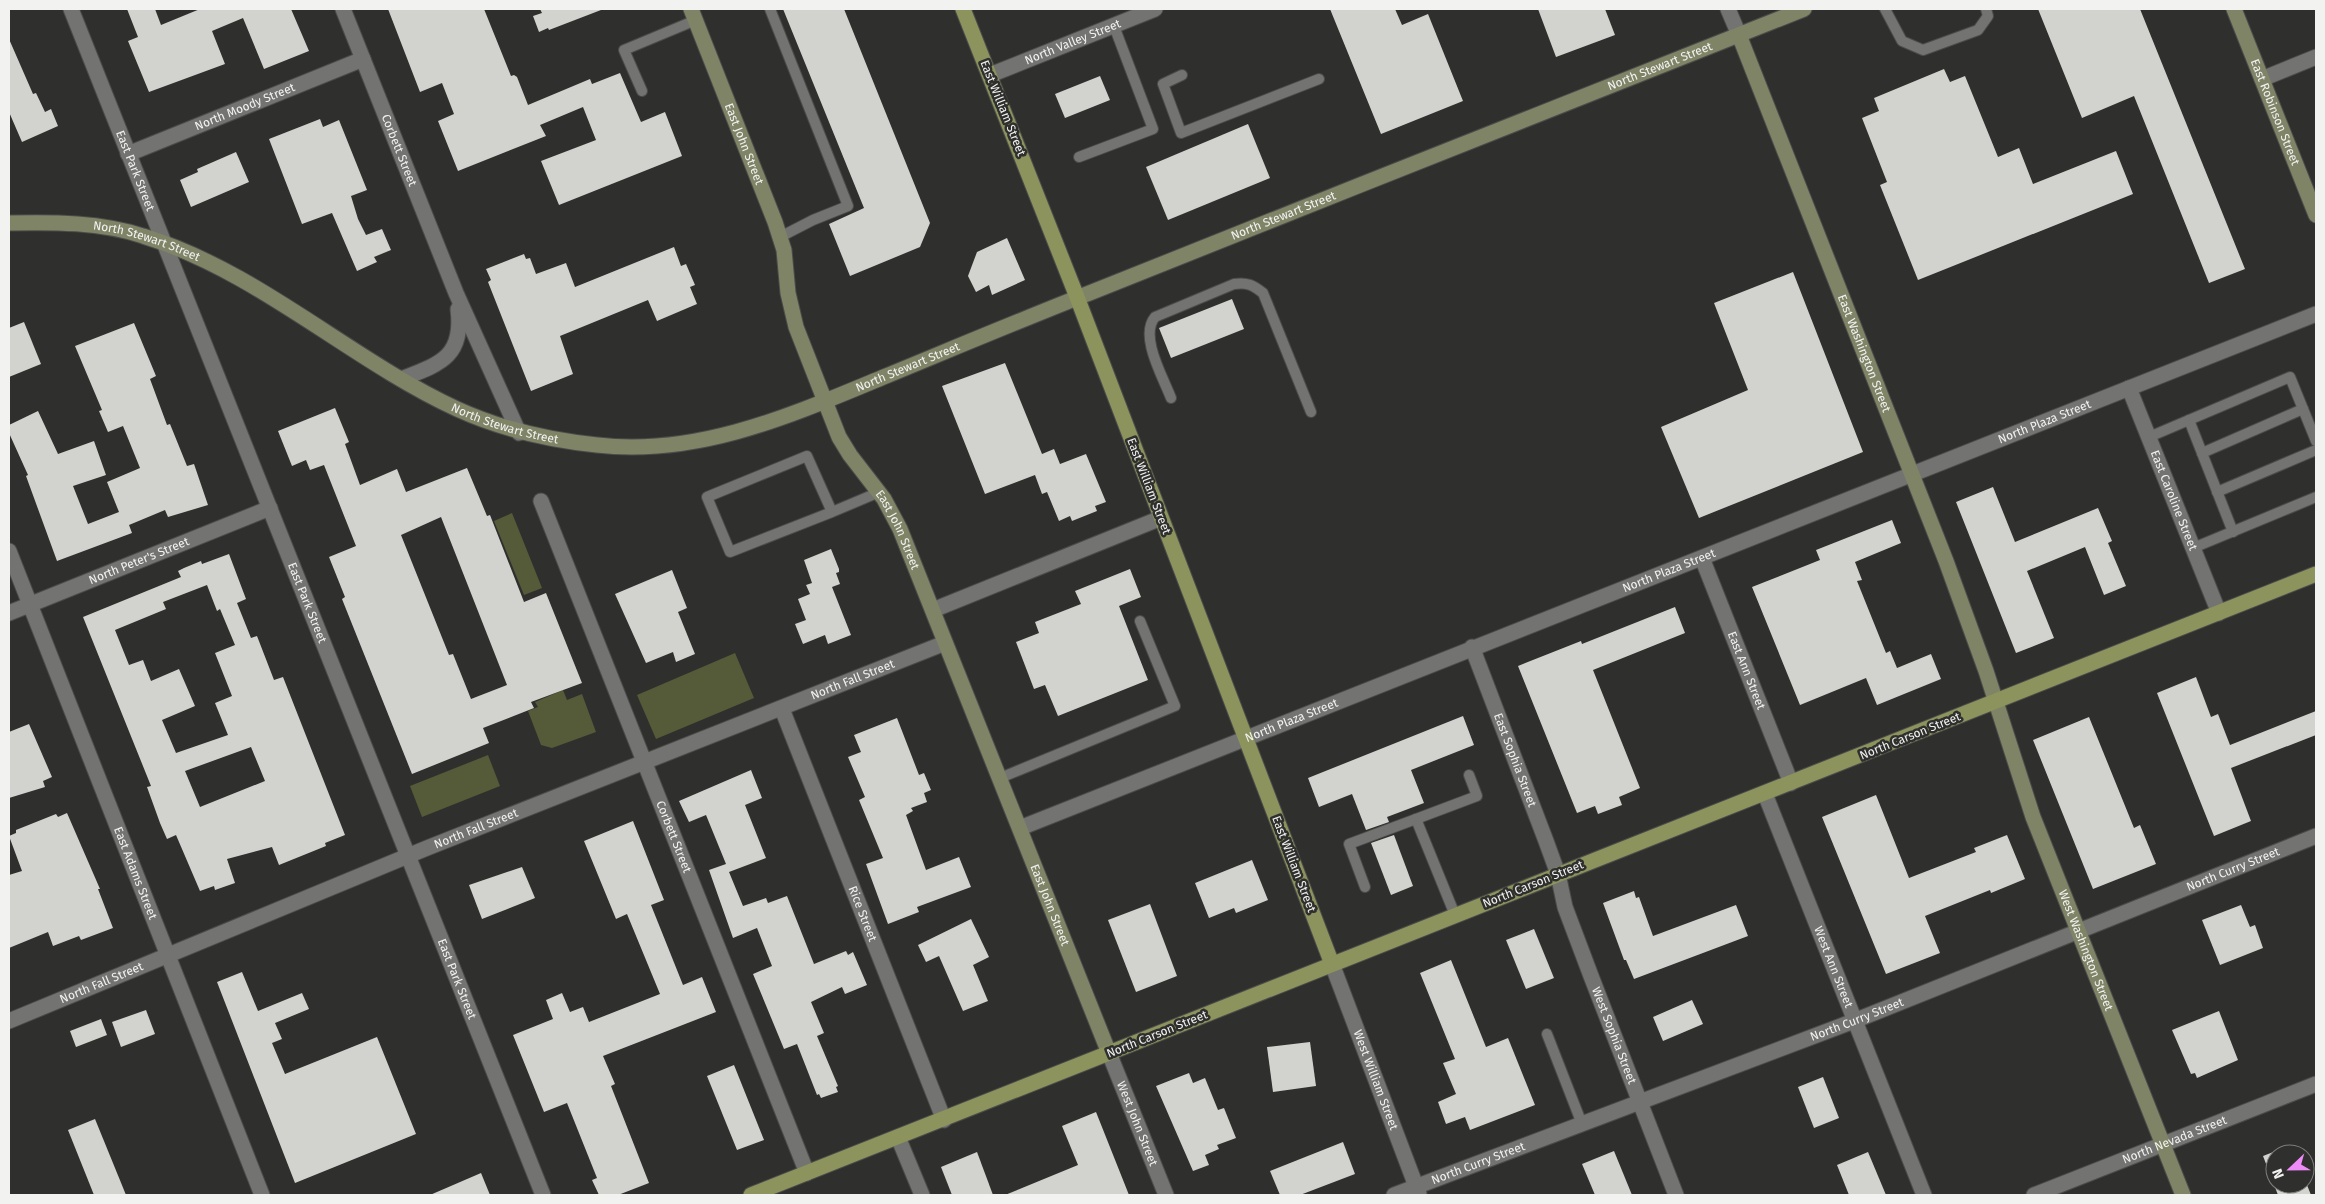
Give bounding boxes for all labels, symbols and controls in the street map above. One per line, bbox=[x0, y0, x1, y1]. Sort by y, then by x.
street label: North Valley Street bbox=[1023, 16, 1123, 67]
street label: North Stewart Street bbox=[1605, 39, 1715, 93]
street label: East Robinson Street bbox=[2248, 57, 2303, 168]
street label: East William Street bbox=[977, 58, 1029, 159]
street label: North Moody Street bbox=[193, 80, 298, 133]
street label: East John Street bbox=[722, 101, 767, 187]
street label: Corbett Street bbox=[379, 112, 420, 189]
street label: East Park Street bbox=[113, 128, 158, 213]
street label: North Stewart Street bbox=[1229, 188, 1338, 243]
street label: North Stewart Street bbox=[92, 218, 203, 264]
street label: East Washington Street bbox=[1835, 292, 1894, 415]
street label: North Stewart Street bbox=[854, 339, 962, 395]
street label: North Plaza Street bbox=[1996, 397, 2093, 446]
street label: North Stewart Street bbox=[449, 400, 560, 447]
street label: East William Street bbox=[1124, 436, 1174, 537]
street label: East Caroline Street bbox=[2148, 448, 2200, 553]
street label: East John Street bbox=[873, 487, 923, 572]
street label: North Peter's Street bbox=[87, 534, 192, 587]
street label: North Plaza Street bbox=[1620, 546, 1718, 595]
street label: East Park Street bbox=[285, 561, 330, 646]
street label: East Ann Street bbox=[1725, 630, 1768, 712]
street label: North Fall Street bbox=[809, 656, 897, 702]
street label: North Plaza Street bbox=[1243, 695, 1340, 745]
street label: North Carson Street bbox=[1858, 709, 1963, 763]
street label: East Sophia Street bbox=[1491, 711, 1540, 810]
street label: Corbett Street bbox=[653, 799, 695, 875]
street label: North Fall Street bbox=[432, 806, 520, 852]
street label: East William Street bbox=[1269, 814, 1319, 915]
street label: East Adams Street bbox=[111, 825, 160, 922]
street label: North Curry Street bbox=[2184, 844, 2282, 894]
street label: North Carson Street bbox=[1481, 857, 1586, 911]
street label: East John Street bbox=[1027, 862, 1073, 948]
street label: Rice Street bbox=[845, 884, 880, 944]
street label: West Washington Street bbox=[2056, 888, 2116, 1013]
street label: West Ann Street bbox=[1811, 924, 1856, 1010]
street label: East Park Street bbox=[435, 937, 480, 1022]
street label: North Fall Street bbox=[58, 959, 146, 1006]
street label: West Sophia Street bbox=[1589, 985, 1639, 1087]
street label: North Curry Street bbox=[1808, 995, 1906, 1044]
street label: North Carson Street bbox=[1105, 1007, 1210, 1061]
street label: West William Street bbox=[1351, 1028, 1401, 1133]
street label: West John Street bbox=[1114, 1079, 1161, 1169]
street label: North Nevada Street bbox=[2120, 1113, 2229, 1167]
street label: North Curry Street bbox=[1429, 1139, 1528, 1187]
north arrow bbox=[2265, 1144, 2315, 1194]
text: N bbox=[2269, 1166, 2288, 1181]

